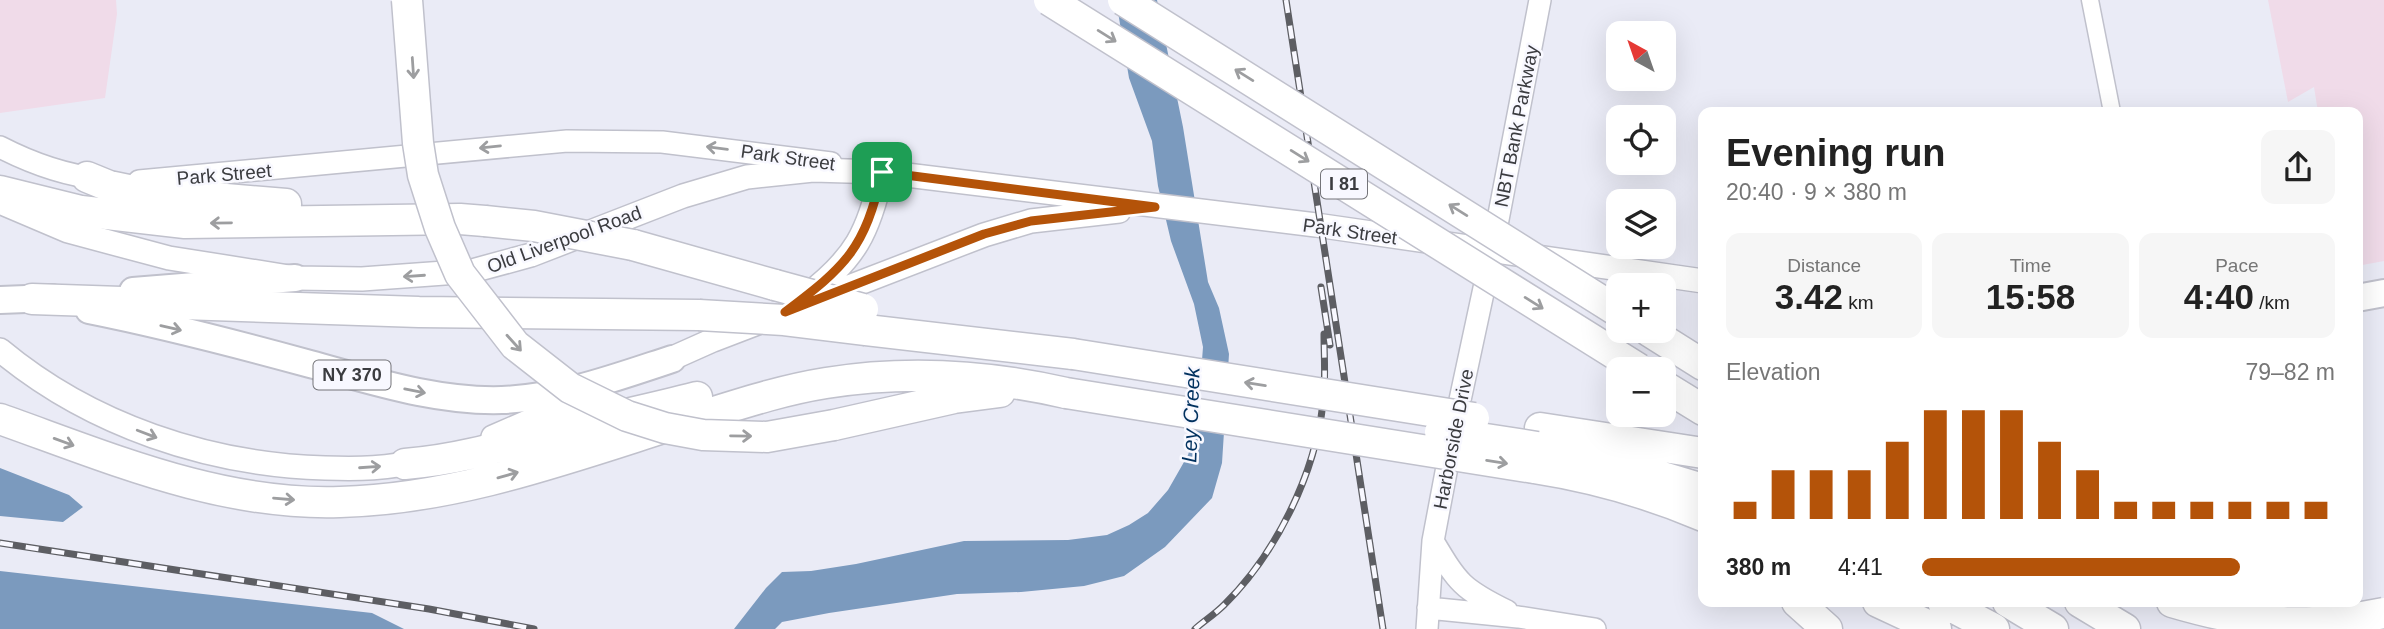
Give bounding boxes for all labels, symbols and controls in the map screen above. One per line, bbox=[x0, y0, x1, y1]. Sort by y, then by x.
north arrow bbox=[1606, 21, 1676, 91]
map controls bbox=[1606, 21, 1676, 427]
one-way arrow bbox=[1097, 28, 1116, 43]
street label: NBT Bank Parkway bbox=[1491, 43, 1543, 209]
one-way arrow bbox=[407, 56, 420, 79]
one-way arrow bbox=[1235, 68, 1255, 82]
button: locate bbox=[1606, 105, 1676, 175]
button: share bbox=[2261, 130, 2335, 204]
text: Evening run bbox=[1726, 132, 1946, 174]
street label: Park Street bbox=[739, 140, 837, 175]
one-way arrow bbox=[479, 141, 502, 154]
one-way arrow bbox=[706, 141, 729, 154]
pin bbox=[852, 142, 912, 202]
one-way arrow bbox=[1290, 149, 1309, 164]
icon: arrive bbox=[863, 153, 901, 191]
street label: Park Street bbox=[176, 160, 273, 189]
road number: I 81 bbox=[1321, 169, 1367, 198]
text: 20:40 · 9 × 380 m bbox=[1726, 179, 1907, 205]
button: layers bbox=[1606, 189, 1676, 259]
street label: Old Liverpool Road bbox=[484, 202, 644, 277]
one-way arrow bbox=[1448, 202, 1468, 216]
street label: Park Street bbox=[1301, 214, 1399, 249]
one-way arrow bbox=[209, 216, 232, 230]
text: Distance bbox=[1787, 255, 1861, 276]
text: Time bbox=[2010, 255, 2051, 276]
text: Pace bbox=[2215, 255, 2258, 276]
one-way arrow bbox=[403, 270, 426, 283]
button: + bbox=[1606, 273, 1676, 343]
text: 3.42 bbox=[1775, 277, 1843, 316]
text: 15:58 bbox=[1986, 277, 2075, 316]
text: 4:40 bbox=[2184, 277, 2254, 316]
text: km bbox=[1843, 292, 1874, 313]
text: /km bbox=[2254, 292, 2290, 313]
one-way arrow bbox=[1524, 297, 1544, 311]
one-way arrow bbox=[159, 322, 182, 336]
one-way arrow bbox=[506, 334, 522, 352]
button: − bbox=[1606, 357, 1676, 427]
text: Elevation bbox=[1726, 359, 1821, 385]
text: 79–82 m bbox=[2245, 359, 2335, 385]
road number: NY 370 bbox=[314, 360, 390, 390]
water label: Ley Creek bbox=[1177, 365, 1204, 463]
street label: Harborside Drive bbox=[1430, 367, 1477, 511]
one-way arrow bbox=[1244, 377, 1266, 390]
one-way arrow bbox=[403, 385, 426, 398]
one-way arrow bbox=[135, 428, 157, 441]
one-way arrow bbox=[729, 429, 752, 443]
one-way arrow bbox=[53, 437, 75, 449]
one-way arrow bbox=[1485, 456, 1508, 469]
one-way arrow bbox=[358, 460, 381, 473]
one-way arrow bbox=[497, 467, 519, 480]
one-way arrow bbox=[272, 493, 294, 506]
text: 380 m bbox=[1726, 554, 1791, 580]
text: 4:41 bbox=[1838, 554, 1883, 580]

